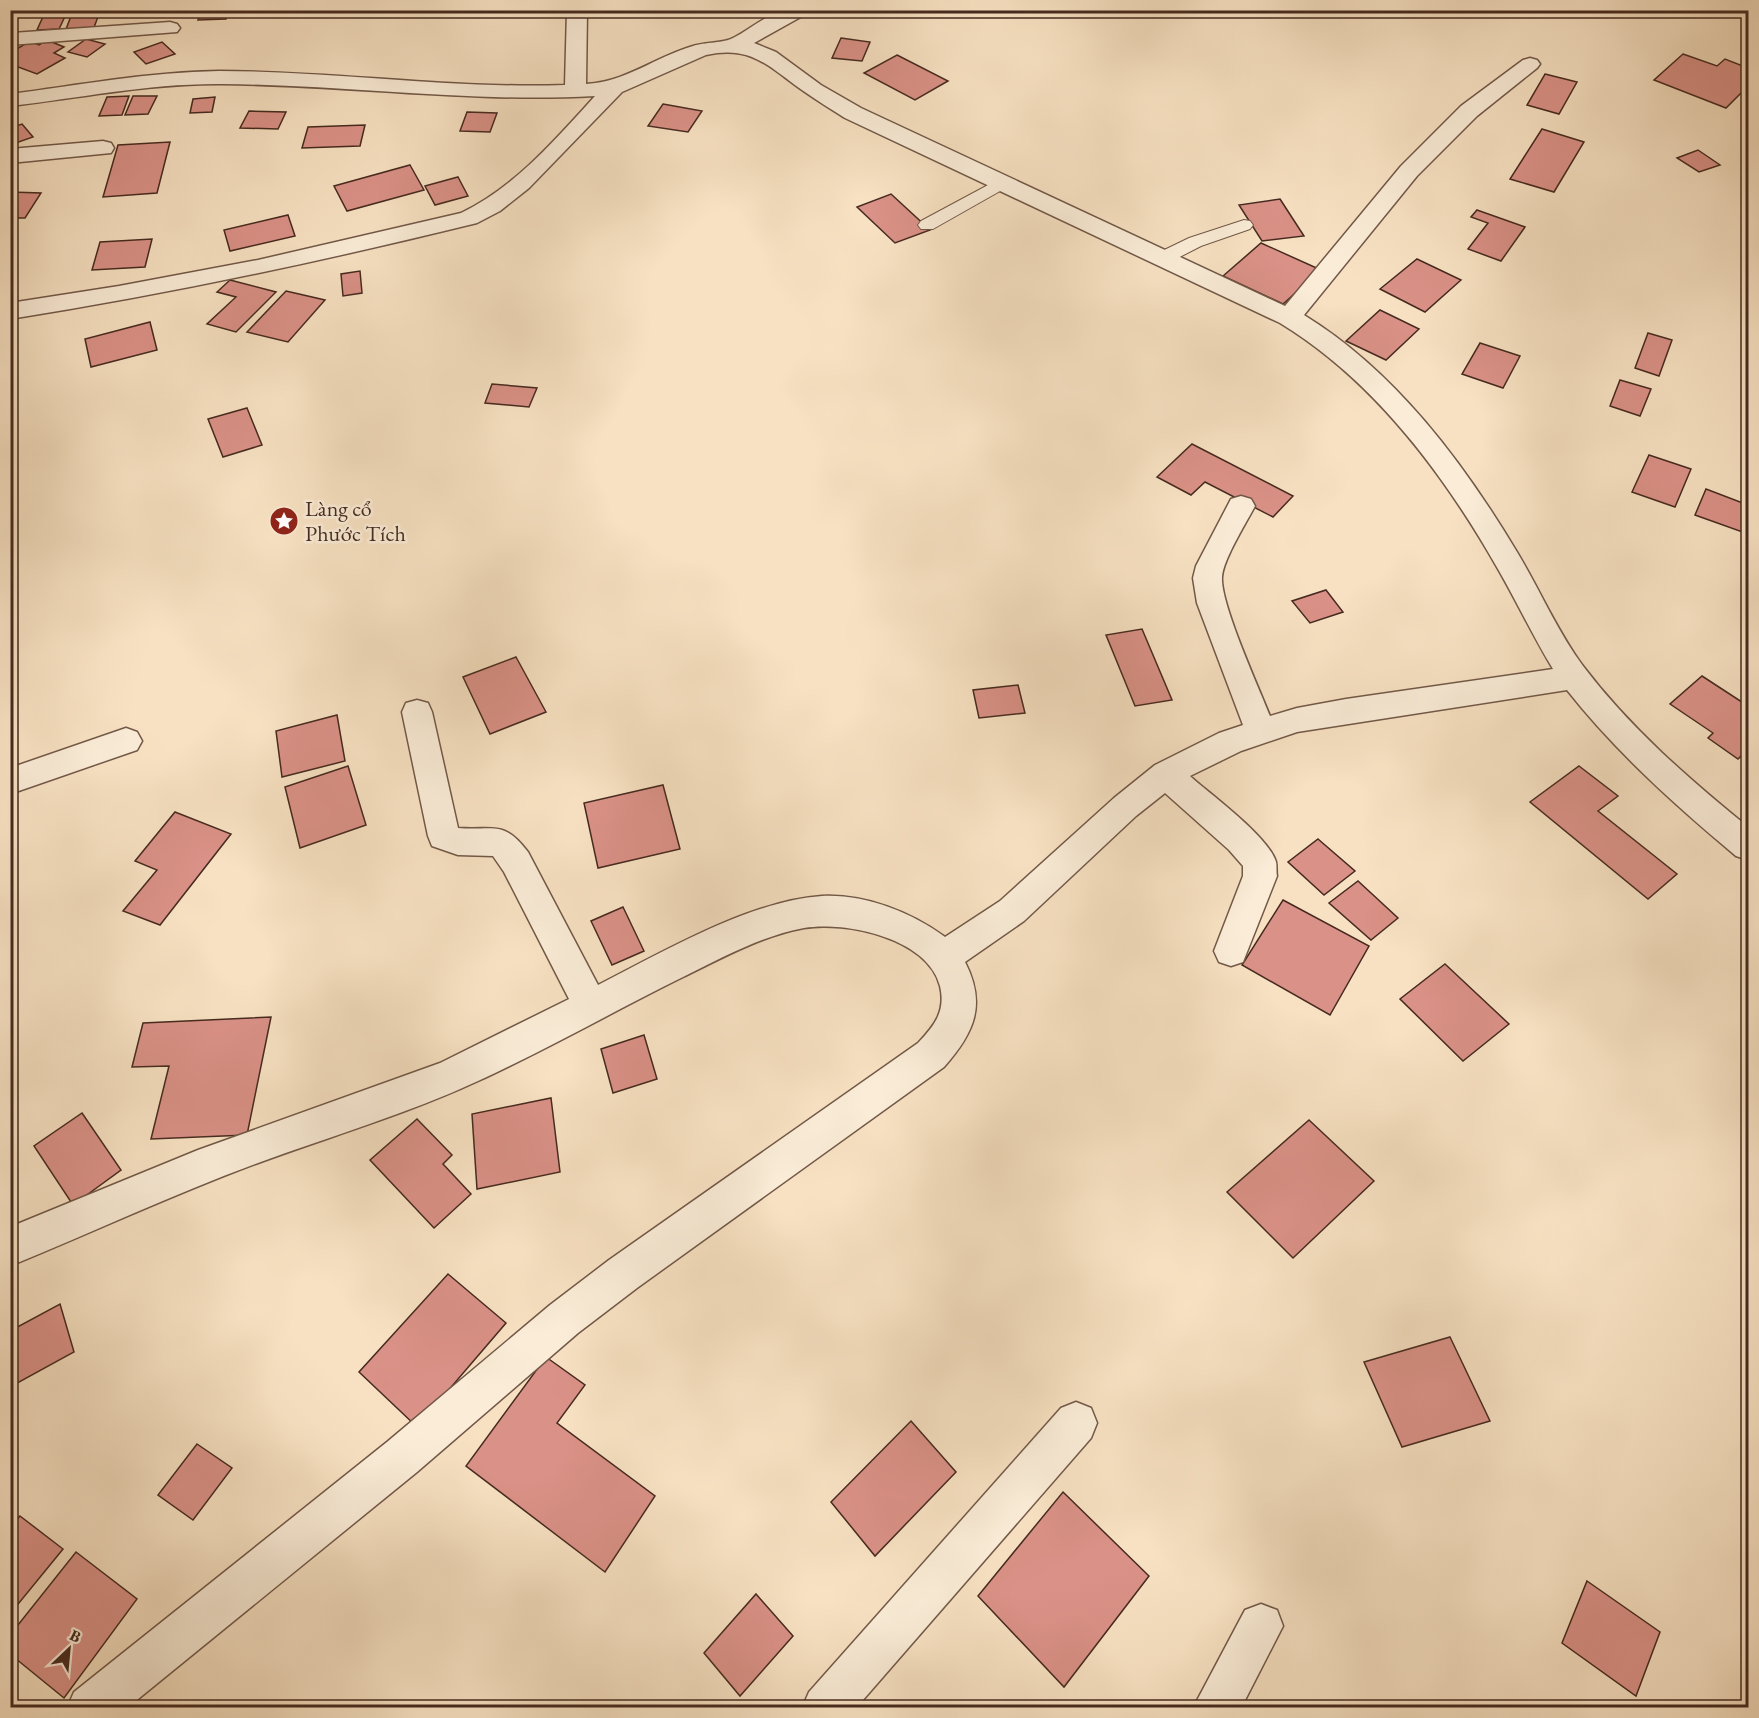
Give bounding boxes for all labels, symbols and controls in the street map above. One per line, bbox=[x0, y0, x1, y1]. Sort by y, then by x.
place label: Làng cổ Phước Tích bbox=[305, 494, 406, 548]
place icon: Làng cổ Phước Tích bbox=[268, 505, 300, 537]
north arrow bbox=[39, 1619, 99, 1679]
text: B bbox=[66, 1624, 84, 1648]

